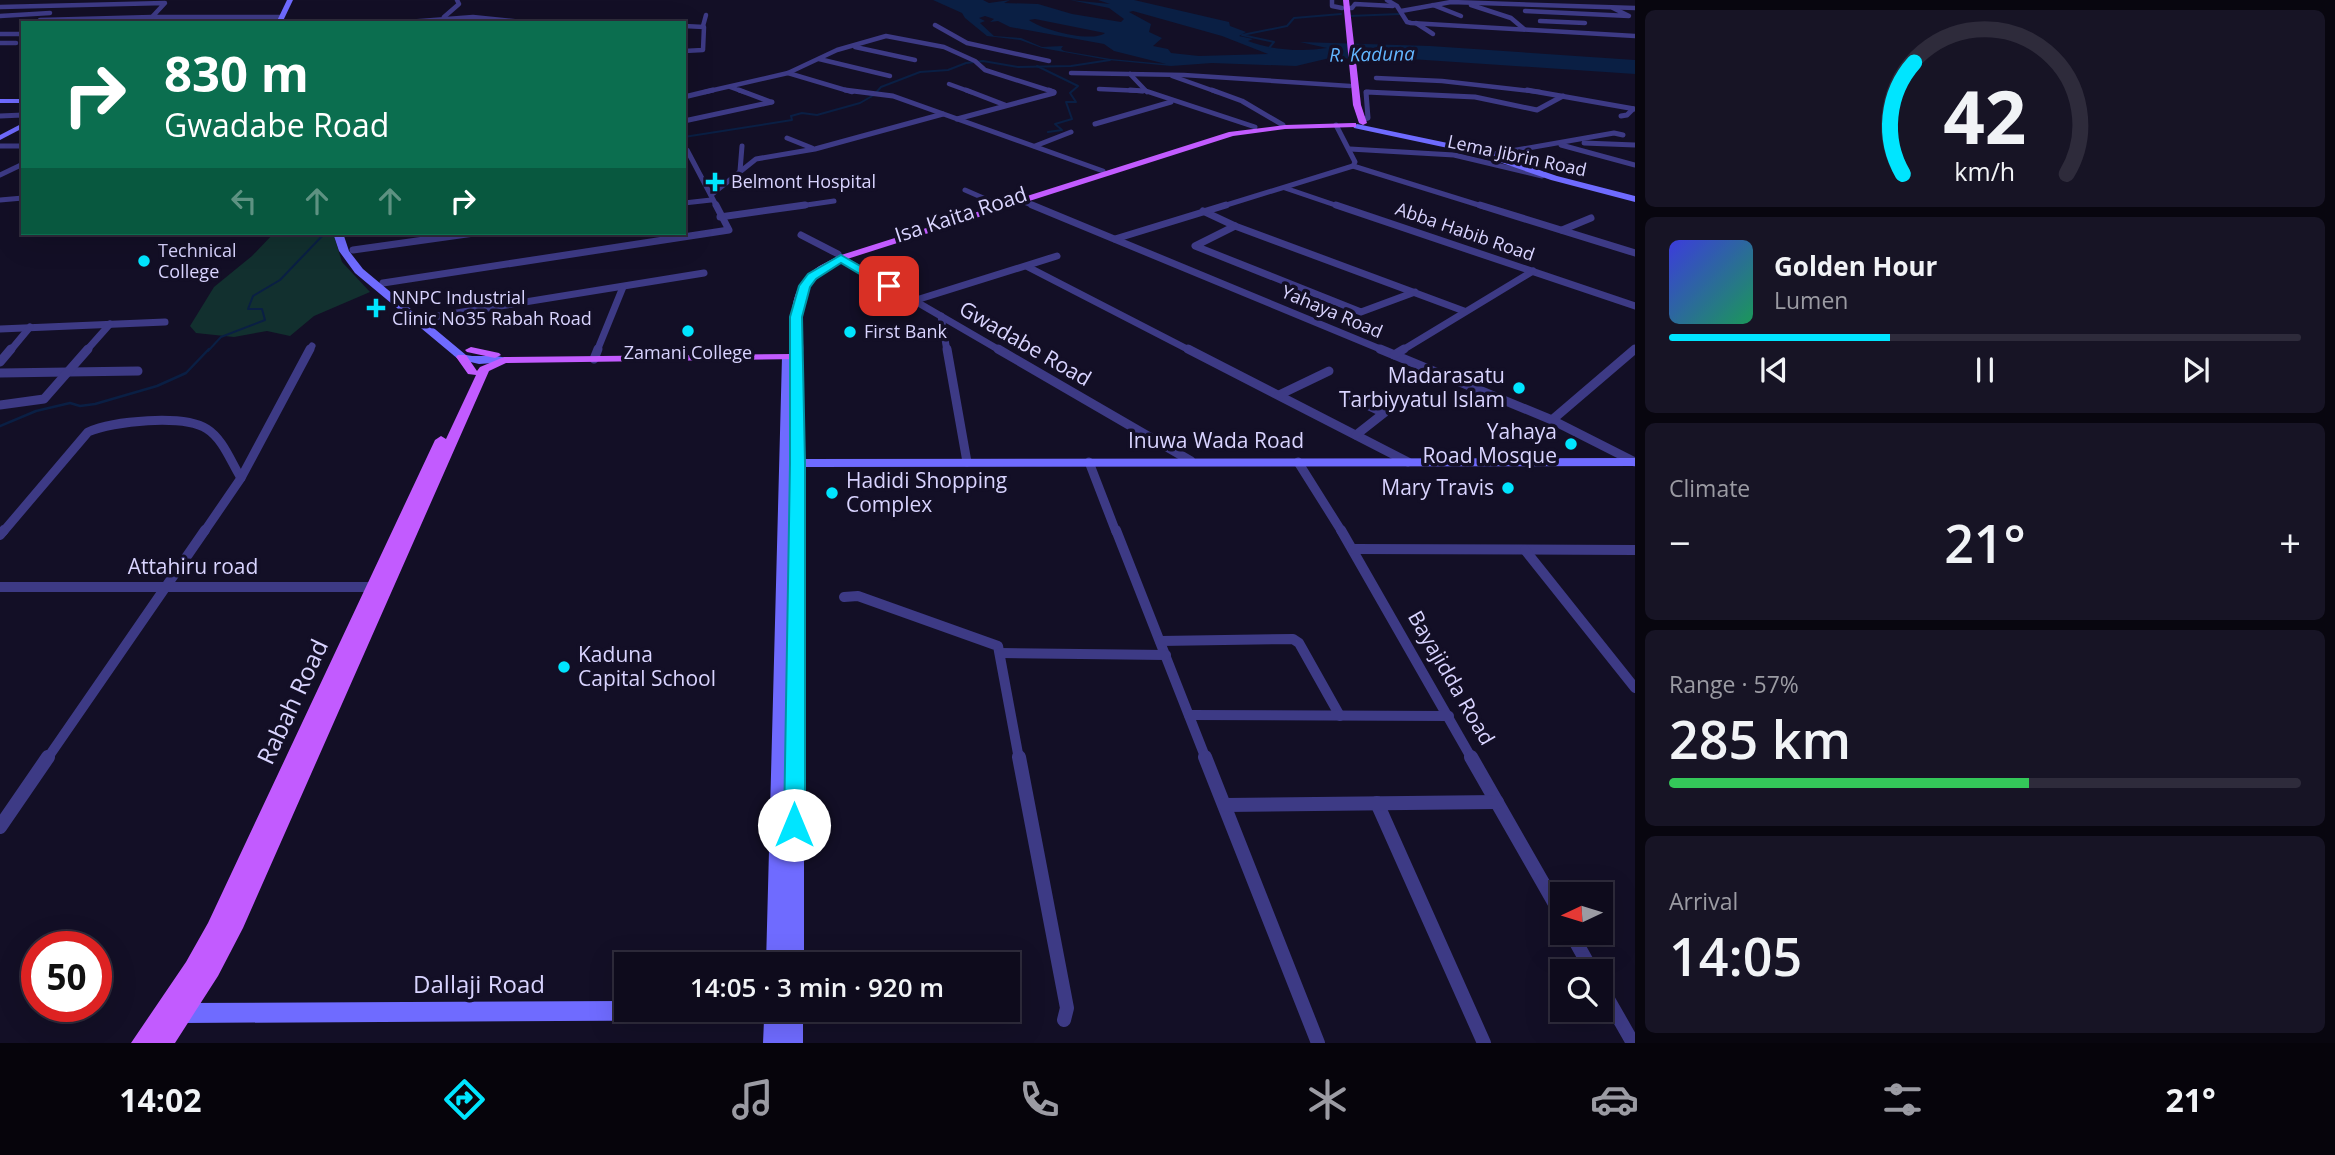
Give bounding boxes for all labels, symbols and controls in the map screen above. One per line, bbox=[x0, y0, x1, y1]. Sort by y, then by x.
text: 830 m bbox=[164, 40, 309, 106]
water label: R. Kaduna bbox=[1329, 40, 1415, 68]
icon: right bbox=[49, 49, 140, 140]
text: 42 bbox=[1943, 67, 2027, 166]
text: Gwadabe Road bbox=[164, 103, 389, 146]
street label: Lema Jibrin Road bbox=[1445, 129, 1589, 182]
text: km/h bbox=[1955, 154, 2015, 188]
place label: Belmont Hospital bbox=[731, 169, 876, 193]
marker: Belmont Hospital bbox=[705, 172, 725, 192]
street label: Isa Kaita Road bbox=[891, 179, 1030, 249]
icon: left bbox=[225, 182, 263, 220]
icon: ahead bbox=[298, 182, 336, 220]
icon: ahead bbox=[371, 182, 409, 220]
icon: right bbox=[444, 182, 482, 220]
street label: Abba Habib Road bbox=[1393, 196, 1538, 266]
place label: Technical College bbox=[158, 238, 236, 283]
text: Golden Hour bbox=[1774, 248, 1937, 284]
marker: Technical College bbox=[136, 253, 152, 269]
pin bbox=[859, 256, 919, 316]
icon: arrive bbox=[870, 267, 908, 305]
street label: Yahaya Road bbox=[1278, 279, 1387, 343]
text: Lumen bbox=[1774, 284, 1848, 316]
place label: NNPC Industrial Clinic No35 Rabah Road bbox=[392, 285, 592, 330]
street label: Gwadabe Road bbox=[954, 294, 1097, 392]
marker: NNPC Industrial Clinic No35 Rabah Road bbox=[366, 298, 386, 318]
place label: First Bank bbox=[864, 319, 948, 343]
marker: Zamani College bbox=[680, 323, 696, 339]
marker: First Bank bbox=[842, 324, 858, 340]
place label: Zamani College bbox=[624, 340, 752, 364]
icon: previous bbox=[1755, 351, 1793, 389]
icon: pause bbox=[1966, 351, 2004, 389]
icon: next bbox=[2177, 351, 2215, 389]
place label: Madarasatu Tarbiyyatul Islam bbox=[1339, 361, 1505, 413]
marker: Madarasatu Tarbiyyatul Islam bbox=[1511, 380, 1527, 396]
place label: Yahaya Road Mosque bbox=[1422, 417, 1557, 469]
street label: Inuwa Wada Road bbox=[1128, 426, 1304, 454]
marker: Yahaya Road Mosque bbox=[1563, 436, 1579, 452]
place label: Hadidi Shopping Complex bbox=[846, 466, 1007, 518]
text: Climate bbox=[1669, 472, 1750, 504]
place label: Mary Travis bbox=[1381, 473, 1494, 501]
marker: Mary Travis bbox=[1500, 480, 1516, 496]
marker: Hadidi Shopping Complex bbox=[824, 485, 840, 501]
text: 21° bbox=[1944, 507, 2026, 578]
text: − bbox=[1669, 516, 1691, 568]
text: + bbox=[2279, 516, 2301, 568]
street label: Attahiru road bbox=[128, 552, 258, 580]
street label: Bayajidda Road bbox=[1402, 605, 1502, 750]
street label: Rabah Road bbox=[248, 633, 335, 769]
place label: Kaduna Capital School bbox=[578, 640, 716, 692]
marker: Kaduna Capital School bbox=[556, 659, 572, 675]
text: Range · 57% bbox=[1669, 668, 1799, 700]
text: 285 km bbox=[1669, 703, 1851, 774]
position arrow bbox=[757, 788, 831, 862]
north arrow bbox=[1550, 882, 1614, 945]
map controls bbox=[1550, 882, 1613, 1022]
text: Arrival bbox=[1669, 885, 1738, 917]
text: 14:05 bbox=[1669, 920, 1802, 991]
speed limit sign: 50 bbox=[21, 931, 112, 1022]
button: search bbox=[1550, 959, 1613, 1022]
street label: Dallaji Road bbox=[413, 967, 545, 1000]
text: 14:05 · 3 min · 920 m bbox=[690, 969, 944, 1005]
icon: directions bbox=[440, 1075, 489, 1124]
icon: music bbox=[728, 1075, 777, 1124]
icon: phone bbox=[1015, 1075, 1064, 1124]
icon: climate bbox=[1303, 1075, 1352, 1124]
icon: car bbox=[1590, 1075, 1639, 1124]
icon: filters bbox=[1878, 1075, 1927, 1124]
text: 14:02 bbox=[119, 1078, 202, 1121]
text: 21° bbox=[2165, 1078, 2216, 1121]

